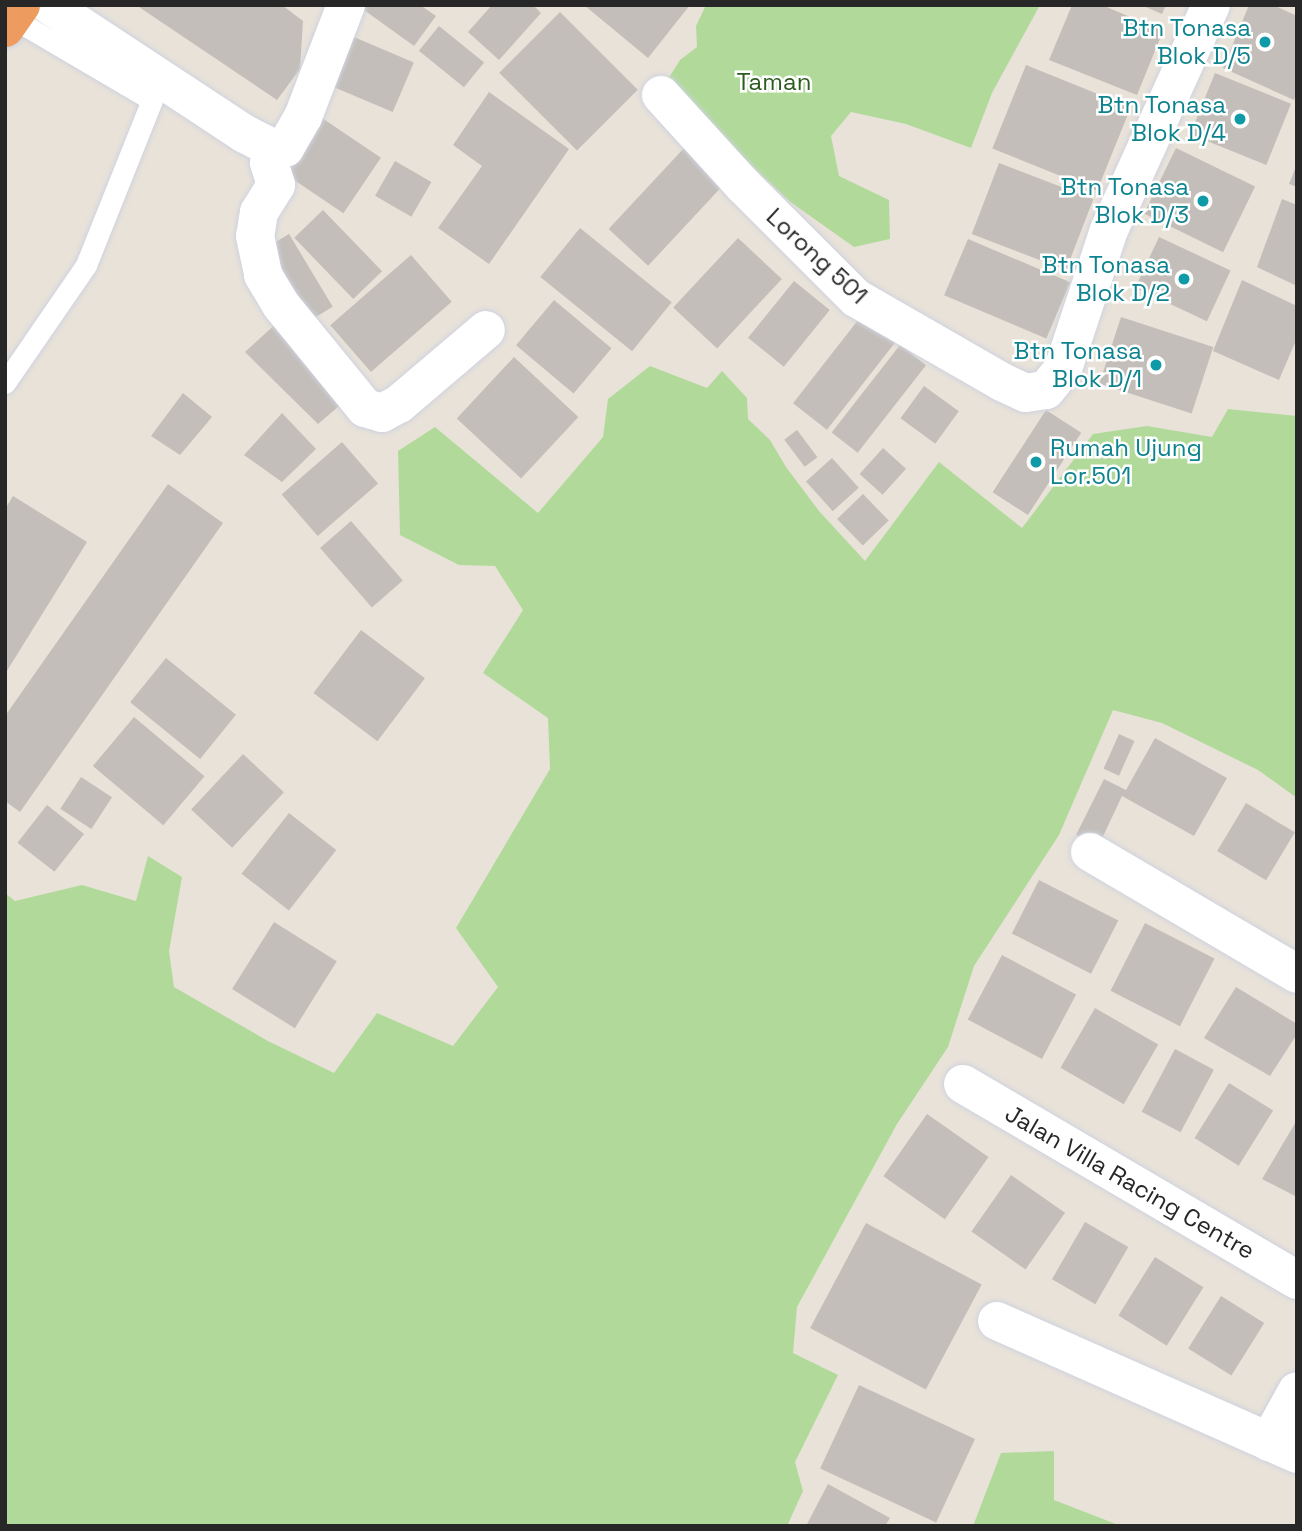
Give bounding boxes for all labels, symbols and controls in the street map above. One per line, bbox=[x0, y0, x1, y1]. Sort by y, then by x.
place label: Btn Tonasa Blok D/5 bbox=[1122, 14, 1251, 70]
marker: Btn Tonasa Blok D/5 bbox=[1257, 34, 1273, 50]
park label: Taman bbox=[737, 68, 811, 96]
place label: Btn Tonasa Blok D/4 bbox=[1097, 91, 1226, 147]
marker: Btn Tonasa Blok D/4 bbox=[1232, 111, 1248, 127]
place label: Btn Tonasa Blok D/3 bbox=[1060, 173, 1189, 229]
marker: Btn Tonasa Blok D/3 bbox=[1195, 193, 1211, 209]
street label: Lorong 501 bbox=[761, 202, 873, 310]
place label: Btn Tonasa Blok D/2 bbox=[1041, 251, 1170, 307]
marker: Btn Tonasa Blok D/2 bbox=[1176, 271, 1192, 287]
place label: Btn Tonasa Blok D/1 bbox=[1013, 337, 1142, 393]
marker: Btn Tonasa Blok D/1 bbox=[1148, 357, 1164, 373]
place label: Rumah Ujung Lor.501 bbox=[1050, 434, 1202, 490]
marker: Rumah Ujung Lor.501 bbox=[1028, 454, 1044, 470]
street label: Jalan Villa Racing Centre bbox=[1000, 1099, 1260, 1265]

